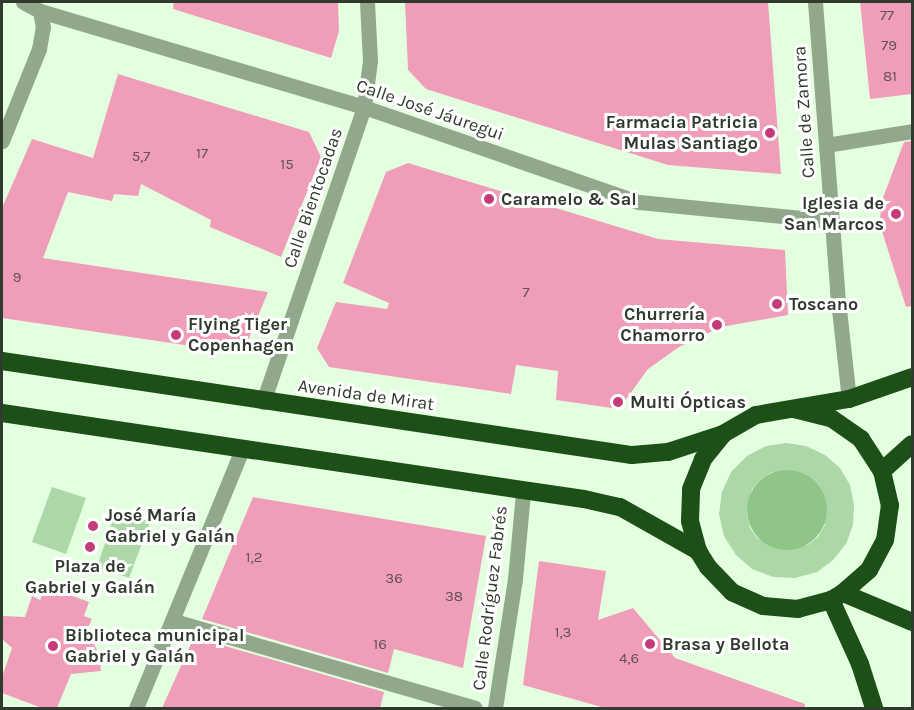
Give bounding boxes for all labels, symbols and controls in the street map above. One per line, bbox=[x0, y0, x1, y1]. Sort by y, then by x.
house number: 77 bbox=[880, 7, 894, 25]
house number: 79 bbox=[881, 37, 897, 55]
street label: Calle de Zamora bbox=[789, 45, 819, 179]
house number: 81 bbox=[883, 68, 897, 86]
street label: Calle José Jáuregui bbox=[353, 75, 507, 145]
place label: Farmacia Patricia Mulas Santiago bbox=[606, 112, 758, 154]
street label: Calle Bientocadas bbox=[279, 125, 347, 271]
marker: Farmacia Patricia Mulas Santiago bbox=[763, 126, 777, 140]
house number: 17 bbox=[196, 145, 208, 163]
house number: 5,7 bbox=[132, 148, 150, 166]
house number: 15 bbox=[280, 156, 294, 174]
place label: Caramelo & Sal bbox=[501, 188, 637, 210]
marker: Caramelo & Sal bbox=[482, 192, 496, 206]
place label: Iglesia de San Marcos bbox=[784, 193, 884, 236]
marker: Iglesia de San Marcos bbox=[889, 207, 903, 221]
house number: 9 bbox=[13, 269, 21, 287]
house number: 7 bbox=[522, 284, 530, 302]
place label: Toscano bbox=[789, 293, 858, 315]
marker: Toscano bbox=[770, 297, 784, 311]
place label: Churrería Chamorro bbox=[620, 304, 705, 346]
place label: Flying Tiger Copenhagen bbox=[188, 314, 294, 356]
marker: Churrería Chamorro bbox=[710, 318, 724, 332]
marker: Flying Tiger Copenhagen bbox=[169, 328, 183, 342]
street label: Avenida de Mirat bbox=[297, 375, 435, 415]
place label: Multi Ópticas bbox=[630, 391, 746, 413]
marker: Multi Ópticas bbox=[611, 395, 625, 409]
street label: Calle Rodríguez Fabrés bbox=[468, 504, 512, 692]
place label: José María Gabriel y Galán bbox=[105, 505, 235, 548]
marker: José María Gabriel y Galán bbox=[86, 519, 100, 533]
marker: Plaza de Gabriel y Galán bbox=[83, 540, 97, 554]
house number: 1,2 bbox=[246, 549, 262, 567]
place label: Plaza de Gabriel y Galán bbox=[25, 556, 155, 598]
house number: 36 bbox=[385, 570, 403, 588]
house number: 38 bbox=[445, 588, 463, 606]
house number: 1,3 bbox=[555, 624, 571, 642]
place label: Biblioteca municipal Gabriel y Galán bbox=[65, 625, 244, 668]
place label: Brasa y Bellota bbox=[662, 633, 789, 655]
house number: 16 bbox=[373, 636, 387, 654]
marker: Brasa y Bellota bbox=[643, 637, 657, 651]
marker: Biblioteca municipal Gabriel y Galán bbox=[46, 639, 60, 653]
house number: 4,6 bbox=[619, 650, 639, 668]

